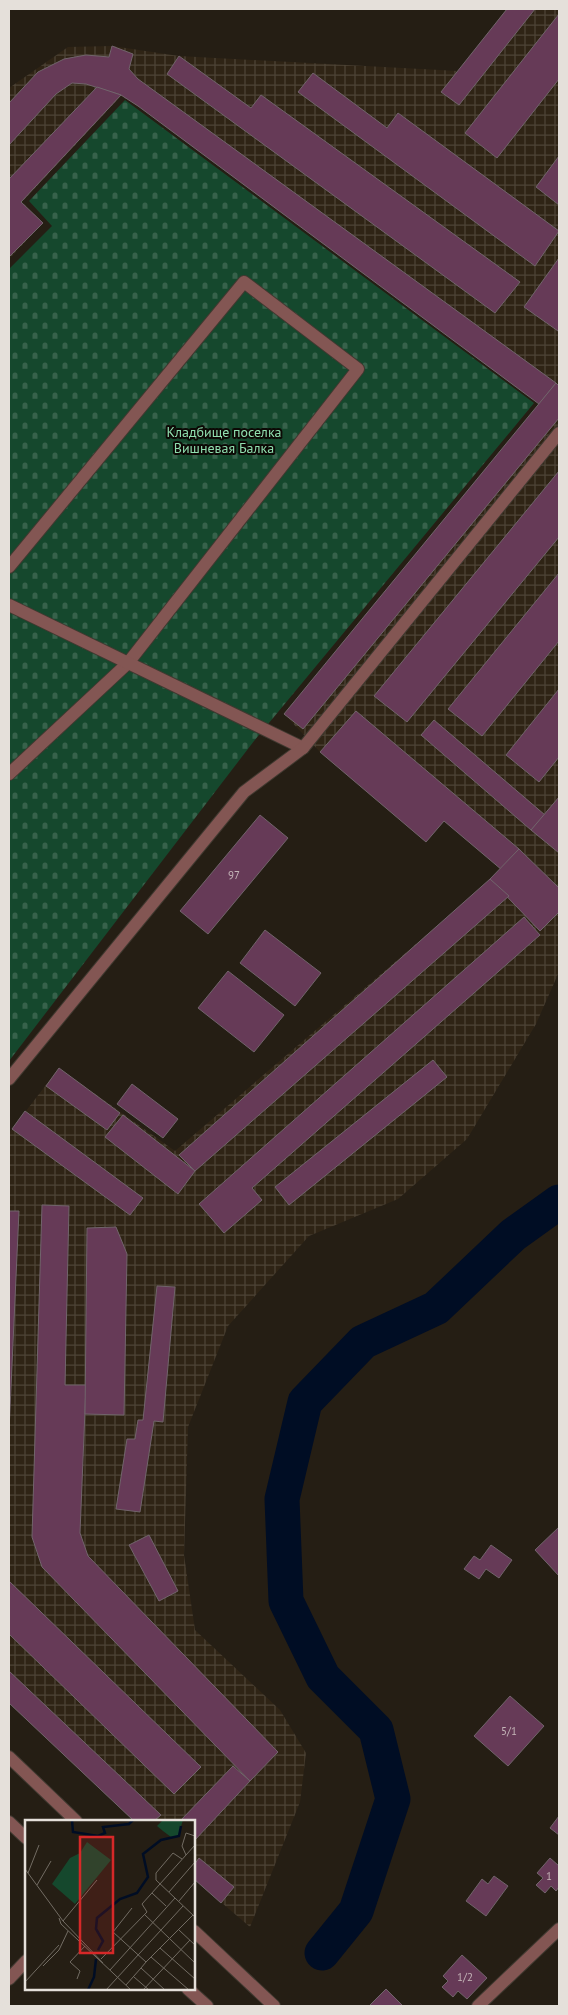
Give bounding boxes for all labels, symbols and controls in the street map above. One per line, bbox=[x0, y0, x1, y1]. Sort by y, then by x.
park label: Кладбище поселка Вишневая Балка bbox=[166, 423, 282, 457]
house number: 97 bbox=[228, 868, 240, 882]
house number: 5/1 bbox=[501, 1724, 517, 1738]
inset map bbox=[25, 1820, 195, 1990]
house number: 1 bbox=[546, 1869, 552, 1883]
house number: 1/2 bbox=[457, 1970, 473, 1984]

